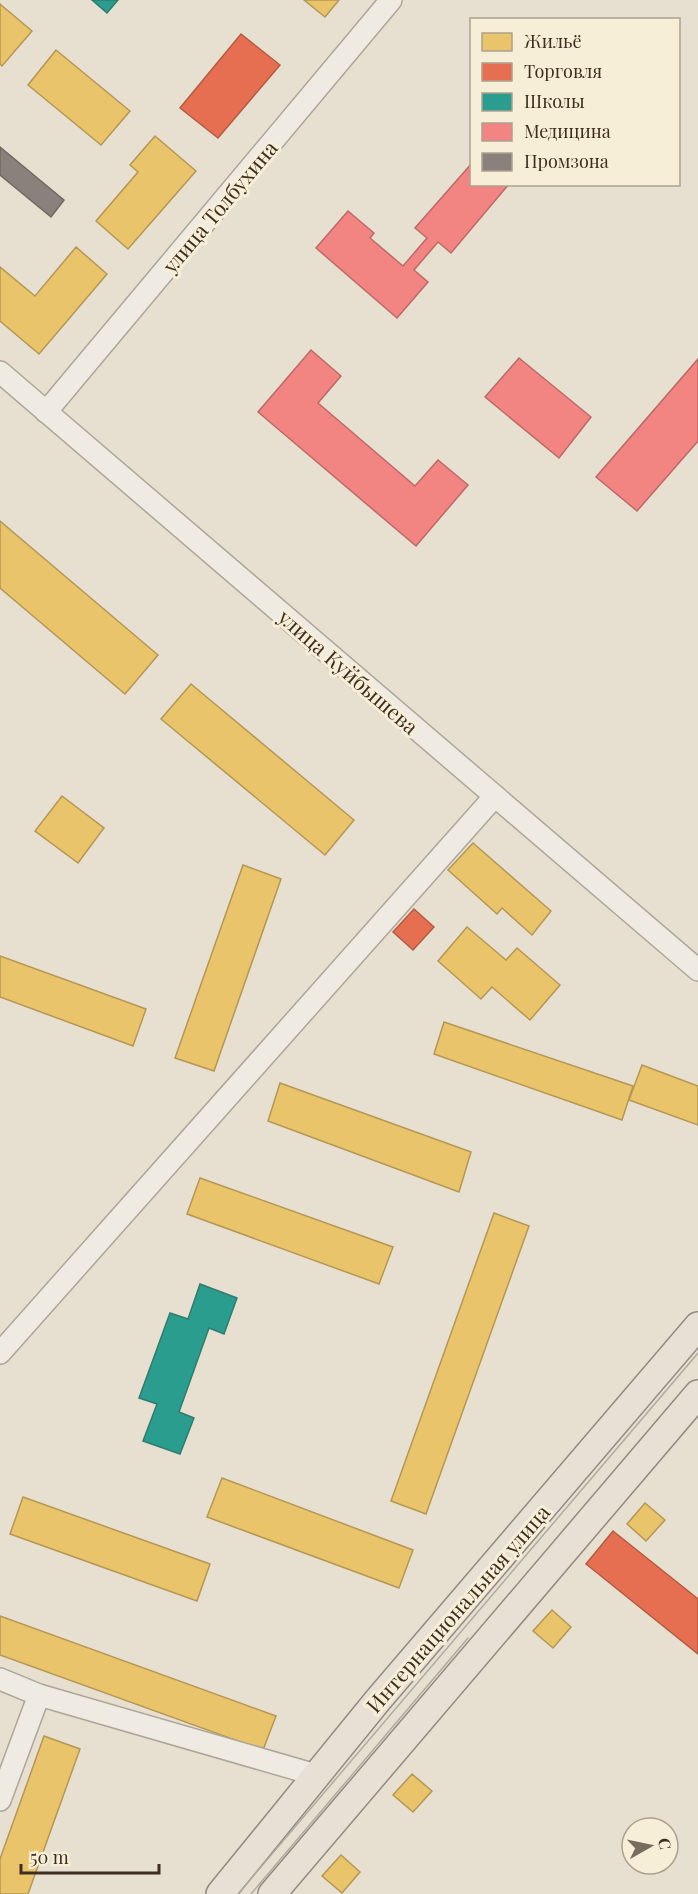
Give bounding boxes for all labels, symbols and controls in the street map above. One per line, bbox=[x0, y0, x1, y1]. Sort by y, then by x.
legend bbox=[470, 18, 680, 186]
text: Жильё bbox=[524, 29, 582, 53]
text: Торговля bbox=[524, 59, 602, 83]
text: Школы bbox=[524, 89, 585, 113]
text: Медицина bbox=[524, 119, 611, 143]
street label: улица Толбухина bbox=[155, 133, 283, 279]
text: Промзона bbox=[524, 149, 609, 173]
street label: улица Куйбышева bbox=[272, 602, 425, 740]
street label: Интернациональная улица bbox=[359, 1498, 556, 1718]
north arrow bbox=[620, 1816, 680, 1876]
text: С bbox=[654, 1836, 677, 1851]
scale bar bbox=[21, 1837, 159, 1875]
text: 50 m bbox=[30, 1845, 69, 1869]

